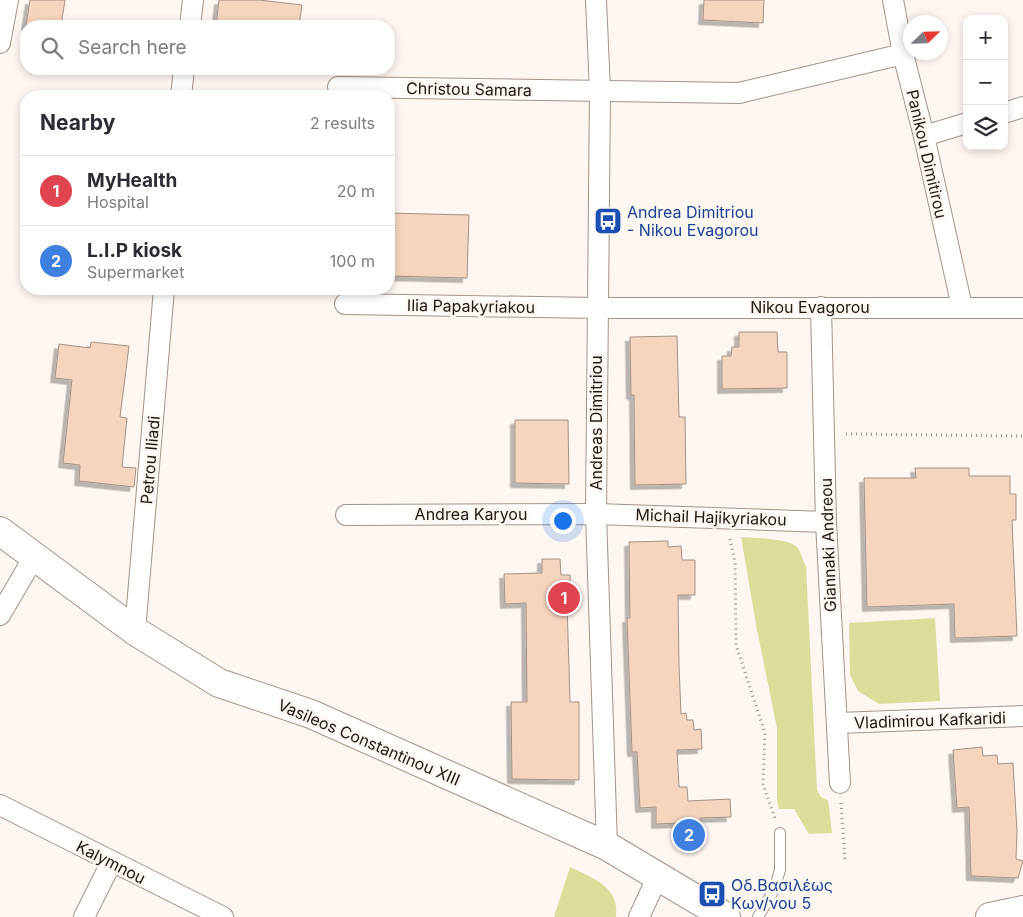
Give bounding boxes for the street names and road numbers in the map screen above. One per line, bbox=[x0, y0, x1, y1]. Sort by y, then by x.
street label: Christou Samara bbox=[406, 78, 532, 100]
street label: Panikou Dimitirou bbox=[902, 88, 952, 220]
street label: Ilia Papakyriakou bbox=[407, 295, 535, 317]
street label: Nikou Evagorou bbox=[750, 297, 870, 317]
street label: Andreas Dimitriou bbox=[586, 355, 606, 491]
street label: Petrou Iliadi bbox=[136, 415, 164, 505]
street label: Giannaki Andreou bbox=[816, 478, 840, 612]
street label: Andrea Karyou bbox=[415, 504, 527, 524]
street label: Michail Hajikyriakou bbox=[635, 504, 787, 530]
street label: Vasileos Constantinou XIII bbox=[275, 694, 463, 790]
street label: Vladimirou Kafkaridi bbox=[854, 707, 1006, 733]
street label: Kalymnou bbox=[73, 836, 149, 888]

